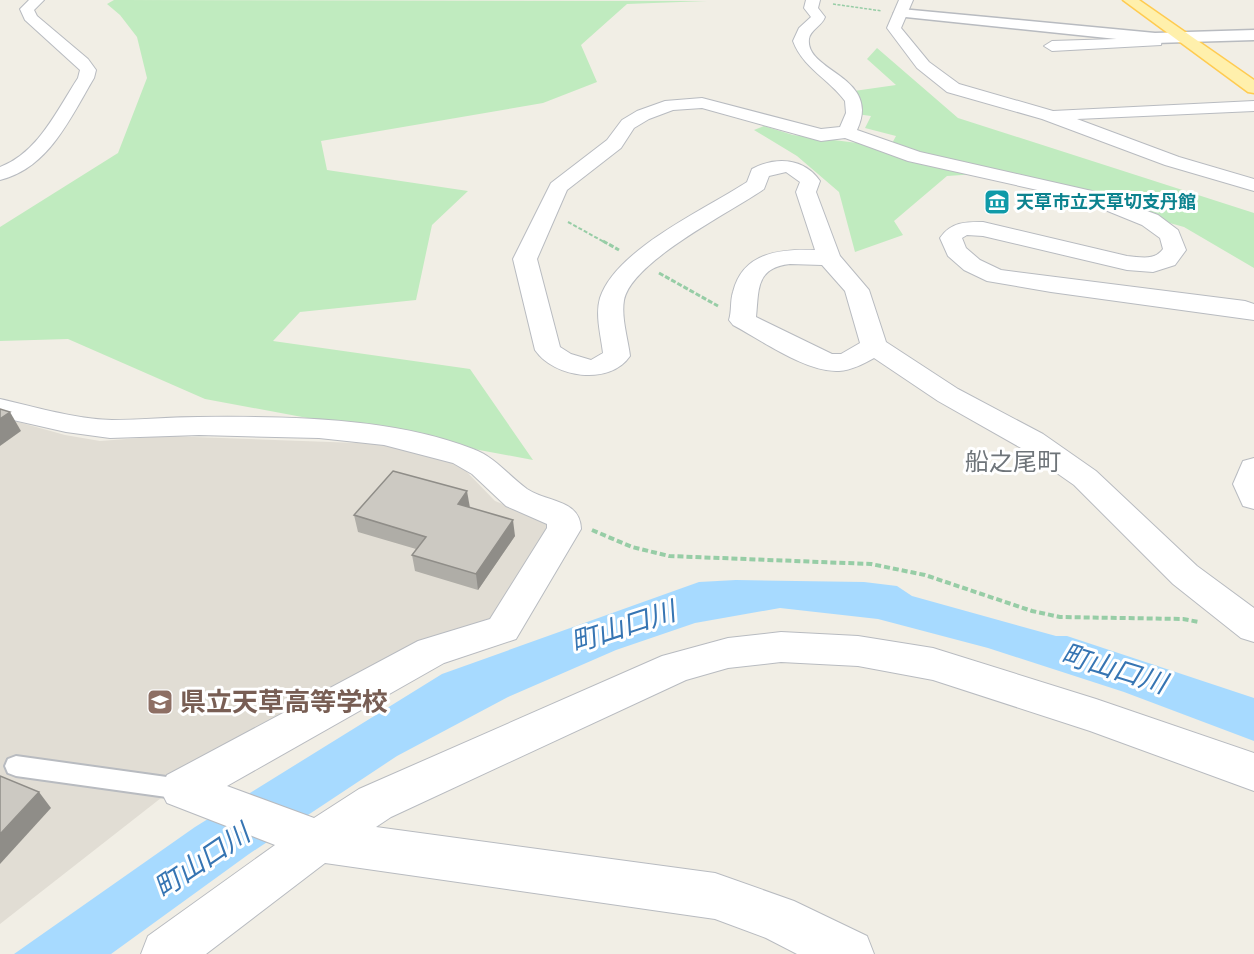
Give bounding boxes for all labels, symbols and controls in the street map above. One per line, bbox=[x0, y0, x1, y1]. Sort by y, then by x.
museum icon: 天草市立天草切支丹館 bbox=[982, 187, 1012, 217]
place label: 天草市立天草切支丹館 bbox=[1016, 191, 1196, 213]
district label: 船之尾町 bbox=[965, 448, 1061, 476]
water label: 町山口川 bbox=[567, 594, 682, 659]
water label: 町山口川 bbox=[1058, 638, 1173, 701]
school or university icon: 県立天草高等学校 bbox=[145, 687, 175, 717]
place label: 県立天草高等学校 bbox=[180, 687, 388, 718]
water label: 町山口川 bbox=[148, 816, 258, 904]

